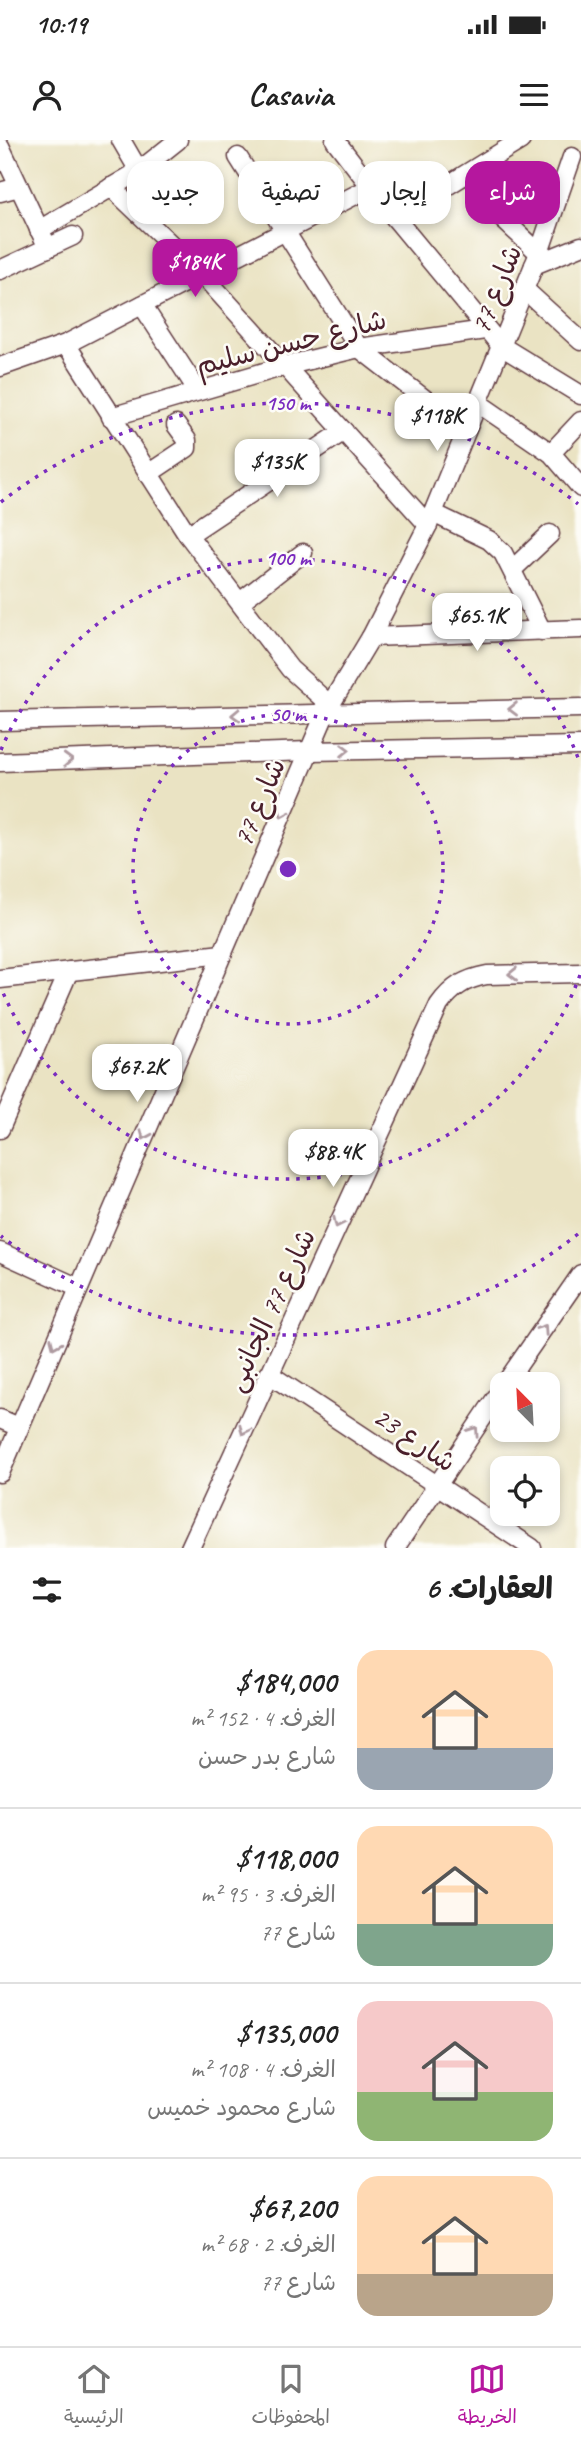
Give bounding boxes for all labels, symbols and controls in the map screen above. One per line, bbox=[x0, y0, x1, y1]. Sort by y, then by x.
text: 10:19 bbox=[35, 8, 87, 41]
text: Casavia bbox=[248, 74, 333, 115]
icon: person bbox=[28, 76, 66, 114]
icon: menu bbox=[515, 76, 553, 114]
chip: جديد bbox=[127, 161, 224, 224]
chip: تصفية bbox=[238, 161, 344, 224]
chip: إيجار bbox=[358, 161, 451, 224]
chip: شراء bbox=[465, 161, 560, 224]
pin: $184K bbox=[146, 240, 244, 299]
street label: شارع 77 bbox=[462, 240, 531, 339]
text: $184K bbox=[168, 247, 222, 276]
street label: شارع حسن سليم bbox=[192, 301, 391, 386]
text: 150 m bbox=[265, 390, 313, 416]
pin: $118K bbox=[388, 394, 486, 453]
text: $118K bbox=[410, 401, 464, 430]
pin: $135K bbox=[228, 440, 326, 499]
text: $135K bbox=[251, 447, 303, 476]
text: 100 m bbox=[265, 545, 313, 571]
pin: $65.1K bbox=[420, 594, 534, 653]
text: $65.1K bbox=[448, 601, 506, 630]
text: 50 m bbox=[270, 701, 308, 727]
one-way arrow bbox=[507, 701, 518, 717]
one-way arrow bbox=[231, 707, 242, 722]
one-way arrow bbox=[340, 742, 350, 758]
one-way arrow bbox=[63, 752, 74, 767]
street label: شارع 77 bbox=[225, 753, 295, 852]
one-way arrow bbox=[277, 807, 291, 819]
centre of rings bbox=[276, 857, 300, 881]
one-way arrow bbox=[507, 966, 518, 982]
pin: $67.2K bbox=[80, 1044, 194, 1104]
text: $67.2K bbox=[108, 1052, 166, 1081]
one-way arrow bbox=[139, 1128, 153, 1140]
pin: $88.4K bbox=[276, 1130, 390, 1189]
text: $88.4K bbox=[304, 1137, 362, 1166]
one-way arrow bbox=[333, 1216, 347, 1229]
street label: شارع 77 الجانبى bbox=[217, 1223, 325, 1398]
one-way arrow bbox=[535, 1324, 547, 1337]
one-way arrow bbox=[49, 1337, 63, 1349]
north arrow bbox=[490, 1372, 560, 1442]
map controls bbox=[490, 1372, 560, 1526]
street label: شارع 23 bbox=[366, 1399, 463, 1481]
one-way arrow bbox=[238, 1423, 252, 1435]
one-way arrow bbox=[466, 1425, 479, 1438]
button: locate bbox=[490, 1456, 560, 1526]
text: العقارات: 6 bbox=[425, 1569, 553, 1607]
icon: filters bbox=[28, 1571, 66, 1609]
text: $184,000 bbox=[236, 1663, 336, 1701]
icon: home bbox=[413, 1678, 497, 1762]
text: الغرف: 4 · 152 m² bbox=[190, 1704, 336, 1733]
text: شارع بدر حسن bbox=[198, 1742, 336, 1771]
text: $118,000 bbox=[236, 1839, 336, 1877]
icon: home bbox=[413, 1854, 497, 1938]
text: الغرف: 3 · 95 m² bbox=[201, 1880, 336, 1909]
text: شارع 77 bbox=[260, 1918, 336, 1947]
text: $135,000 bbox=[236, 2014, 336, 2052]
icon: home bbox=[413, 2029, 497, 2113]
text: الغرف: 4 · 108 m² bbox=[190, 2055, 336, 2084]
text: شارع محمود خميس bbox=[147, 2093, 336, 2122]
text: $67,200 bbox=[249, 2189, 336, 2227]
icon: home bbox=[413, 2204, 497, 2288]
text: الغرف: 2 · 68 m² bbox=[201, 2230, 336, 2259]
text: شارع 77 bbox=[260, 2268, 336, 2297]
tab: الرئيسية bbox=[64, 2360, 124, 2433]
tab: المحفوظات bbox=[252, 2360, 330, 2433]
tab: الخريطة bbox=[458, 2360, 517, 2433]

